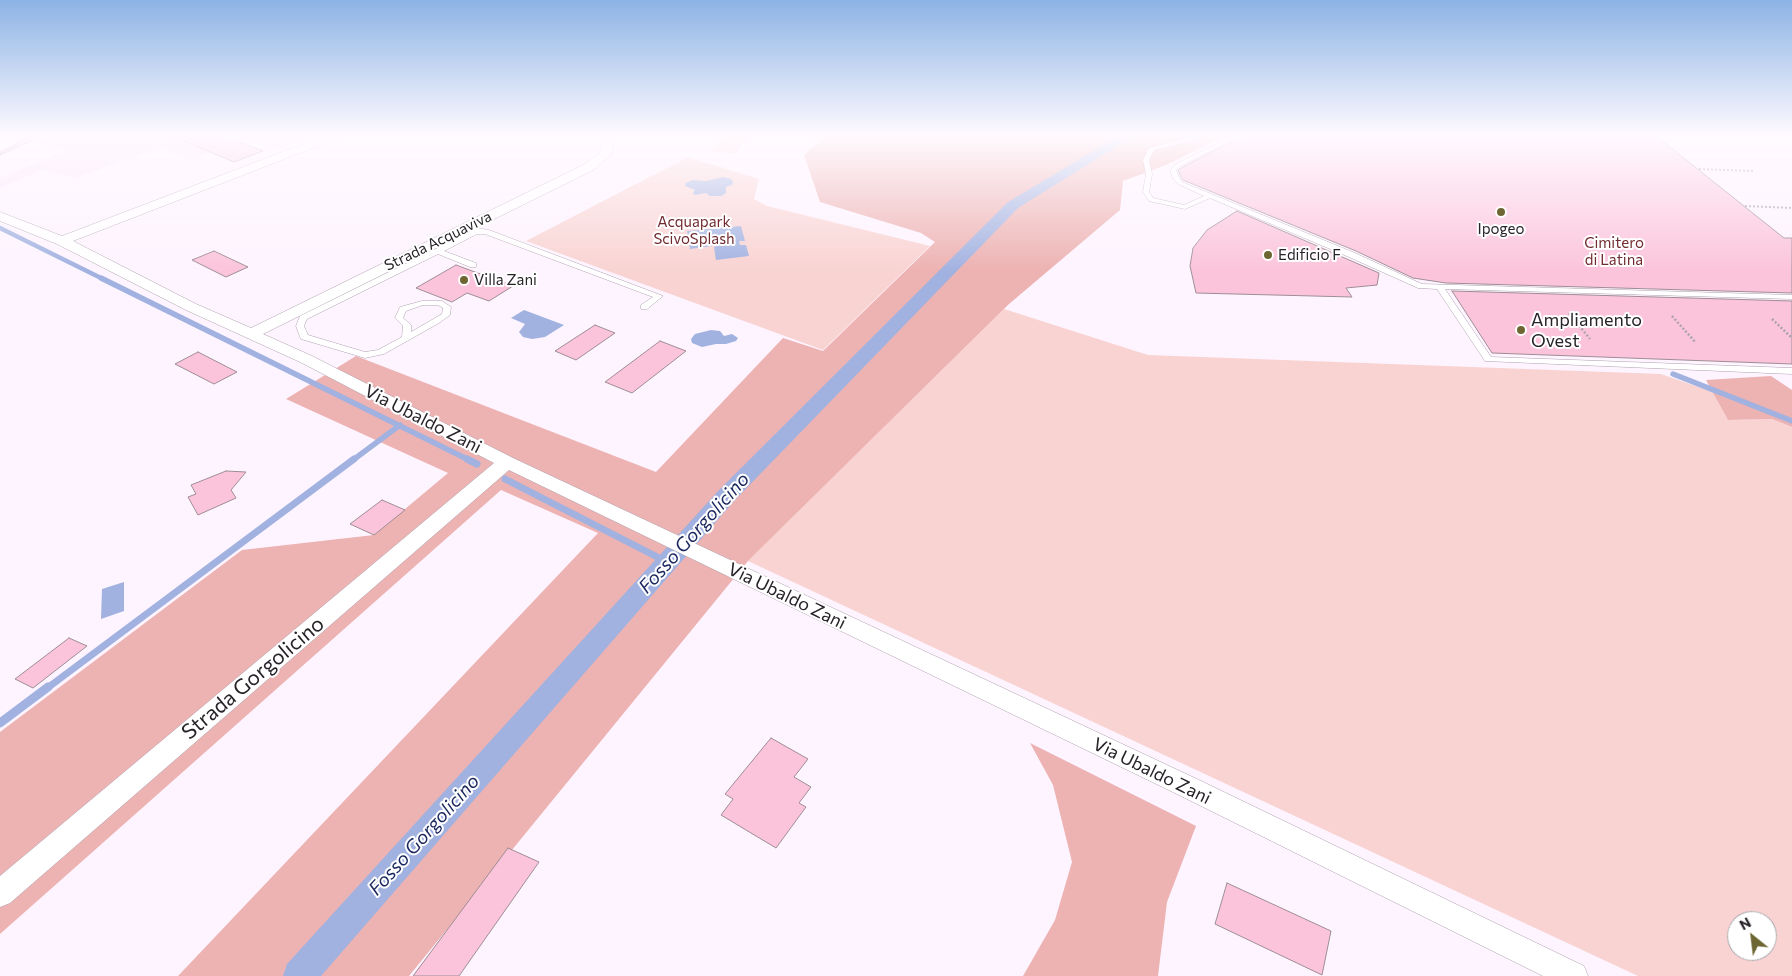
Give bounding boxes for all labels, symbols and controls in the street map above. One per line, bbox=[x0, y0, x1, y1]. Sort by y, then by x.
marker: Ipogeo bbox=[1495, 206, 1507, 218]
street label: Strada Acquaviva bbox=[381, 207, 495, 275]
park label: Acquapark ScivoSplash bbox=[653, 213, 735, 248]
place label: Ipogeo bbox=[1478, 220, 1524, 238]
park label: Cimitero di Latina bbox=[1584, 234, 1644, 269]
place label: Edificio F bbox=[1278, 246, 1341, 264]
marker: Edificio F bbox=[1262, 249, 1274, 261]
place label: Villa Zani bbox=[474, 271, 537, 289]
marker: Villa Zani bbox=[458, 274, 470, 286]
place label: Ampliamento Ovest bbox=[1531, 309, 1642, 352]
marker: Ampliamento Ovest bbox=[1515, 324, 1527, 336]
street label: Via Ubaldo Zani bbox=[361, 380, 485, 458]
water label: Fosso Gorgolicino bbox=[634, 468, 754, 598]
street label: Via Ubaldo Zani bbox=[724, 558, 850, 634]
street label: Strada Gorgolicino bbox=[177, 611, 329, 745]
street label: Via Ubaldo Zani bbox=[1089, 733, 1215, 809]
water label: Fosso Gorgolicino bbox=[364, 770, 484, 900]
north arrow bbox=[1727, 911, 1777, 961]
text: N bbox=[1736, 913, 1754, 933]

